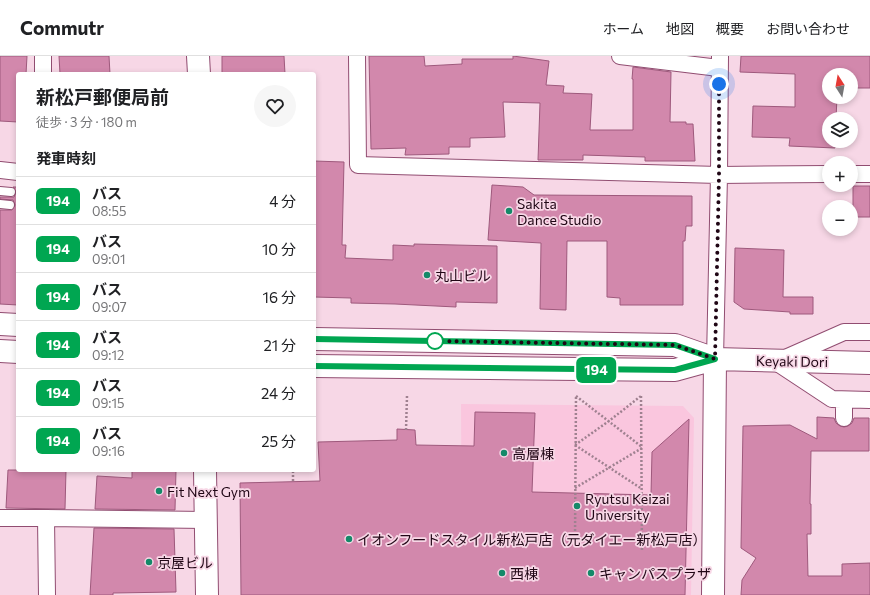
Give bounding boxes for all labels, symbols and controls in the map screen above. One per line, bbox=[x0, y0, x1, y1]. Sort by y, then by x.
text: Commutr bbox=[20, 16, 104, 39]
text: ホーム bbox=[602, 20, 644, 37]
text: 地図 bbox=[666, 20, 694, 37]
text: 概要 bbox=[716, 20, 744, 37]
text: お問い合わせ bbox=[766, 20, 850, 37]
north arrow bbox=[822, 68, 858, 104]
map controls bbox=[822, 68, 858, 236]
your location bbox=[709, 74, 729, 94]
text: 新松戸郵便局前 bbox=[36, 85, 169, 108]
button: heart bbox=[254, 85, 296, 127]
button: layers bbox=[822, 112, 858, 148]
text: 徒歩 · 3 分 · 180 m bbox=[36, 114, 137, 130]
text: 発車時刻 bbox=[36, 149, 96, 167]
button: + bbox=[822, 156, 858, 192]
text: バス bbox=[92, 184, 122, 202]
text: 194 bbox=[46, 192, 70, 209]
text: 4 分 bbox=[269, 192, 296, 210]
place label: Sakita Dance Studio bbox=[517, 195, 601, 228]
button: − bbox=[822, 200, 858, 236]
text: 08:55 bbox=[92, 203, 126, 219]
marker: Sakita Dance Studio bbox=[504, 206, 514, 216]
text: バス bbox=[92, 232, 122, 250]
text: 194 bbox=[46, 240, 70, 257]
text: 10 分 bbox=[262, 240, 296, 258]
text: 09:01 bbox=[92, 251, 125, 267]
place label: 丸山ビル bbox=[435, 267, 491, 284]
marker: 丸山ビル bbox=[422, 270, 432, 280]
text: バス bbox=[92, 280, 122, 298]
text: 194 bbox=[46, 288, 70, 305]
text: 16 分 bbox=[263, 288, 296, 306]
text: 09:07 bbox=[92, 299, 127, 315]
text: バス bbox=[92, 328, 122, 346]
unlabelled marker bbox=[426, 332, 444, 350]
text: 194 bbox=[46, 336, 70, 353]
text: 21 分 bbox=[263, 336, 296, 354]
text: 09:12 bbox=[92, 347, 124, 363]
street label: Keyaki Dori bbox=[756, 352, 828, 370]
line badge: 194 bbox=[573, 357, 619, 383]
text: 194 bbox=[584, 361, 608, 378]
text: バス bbox=[92, 376, 122, 394]
text: 194 bbox=[46, 384, 70, 401]
text: 24 分 bbox=[261, 384, 296, 402]
text: 09:15 bbox=[92, 395, 124, 411]
text: バス bbox=[92, 424, 122, 442]
text: 194 bbox=[46, 432, 70, 449]
text: 25 分 bbox=[261, 432, 296, 450]
text: 09:16 bbox=[92, 443, 125, 459]
place label: 高層棟 bbox=[512, 445, 554, 462]
marker: 高層棟 bbox=[499, 448, 509, 458]
place label: Fit Next Gym bbox=[167, 483, 250, 500]
marker: Fit Next Gym bbox=[154, 486, 164, 496]
place label: Ryutsu Keizai University bbox=[585, 490, 670, 523]
marker: Ryutsu Keizai University bbox=[572, 501, 582, 511]
place label: イオンフードスタイル新松戸店（元ダイエー新松戸店） bbox=[357, 531, 706, 548]
marker: イオンフードスタイル新松戸店（元ダイエー新松戸店） bbox=[344, 534, 354, 544]
place label: 京屋ビル bbox=[157, 554, 213, 571]
marker: 京屋ビル bbox=[144, 557, 154, 567]
place label: 西棟 bbox=[510, 565, 538, 582]
place label: キャンパスプラザ bbox=[599, 565, 711, 582]
marker: 西棟 bbox=[497, 568, 507, 578]
marker: キャンパスプラザ bbox=[586, 568, 596, 578]

